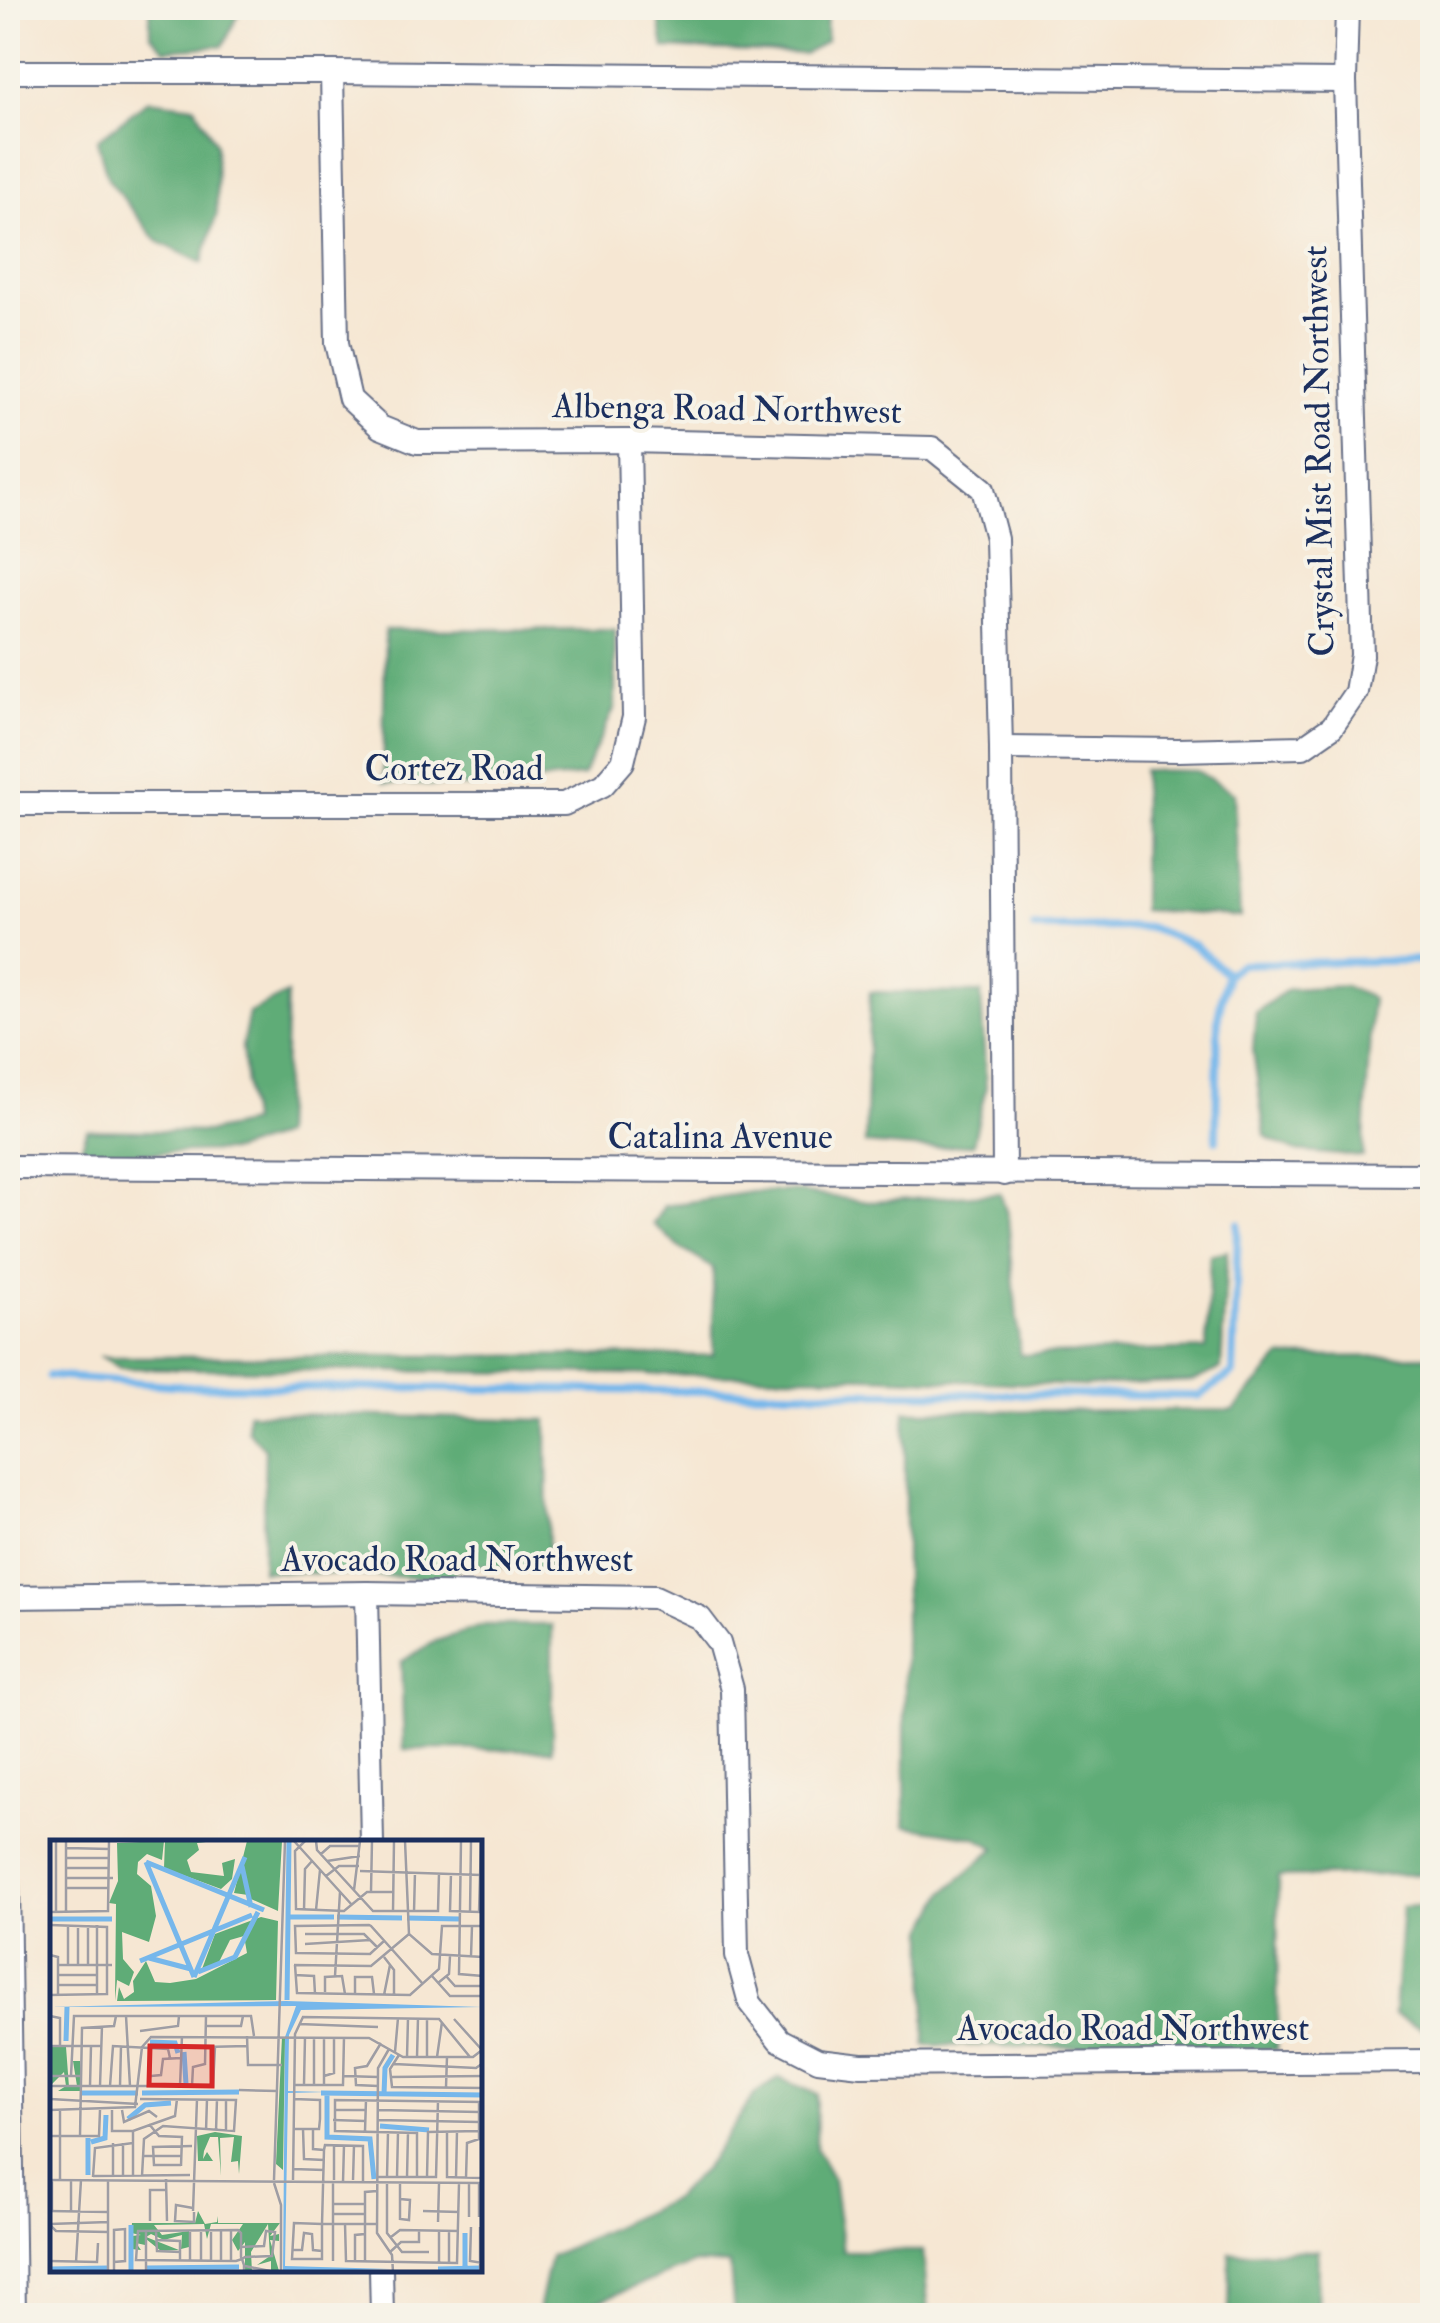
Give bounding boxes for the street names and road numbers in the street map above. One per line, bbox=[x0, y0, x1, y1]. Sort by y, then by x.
street label: Crystal Mist Road Northwest bbox=[1293, 245, 1345, 657]
street label: Albenga Road Northwest bbox=[551, 384, 902, 434]
street label: Cortez Road bbox=[365, 747, 543, 791]
street label: Catalina Avenue bbox=[607, 1115, 833, 1159]
street label: Avocado Road Northwest bbox=[280, 1538, 633, 1582]
street label: Avocado Road Northwest bbox=[956, 2007, 1309, 2051]

